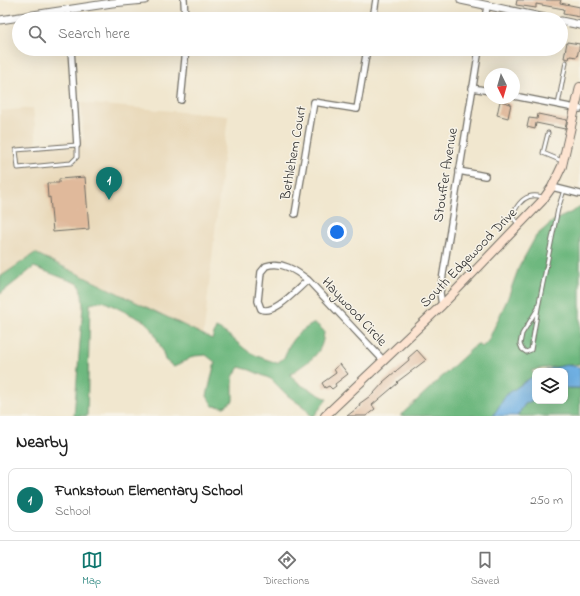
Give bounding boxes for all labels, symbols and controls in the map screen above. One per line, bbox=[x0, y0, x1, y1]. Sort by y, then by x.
search box bbox=[12, 12, 568, 56]
icon: search bbox=[26, 23, 48, 45]
text: Search here bbox=[58, 23, 130, 45]
north arrow bbox=[484, 68, 520, 104]
street label: Bethlehem Court bbox=[275, 104, 313, 203]
street label: Stouffer Avenue bbox=[428, 126, 464, 224]
pin: 1 bbox=[96, 167, 122, 200]
street label: South Edgewood Drive bbox=[416, 203, 524, 314]
your location bbox=[327, 222, 347, 242]
street label: Haywood Circle bbox=[316, 273, 392, 352]
map controls bbox=[532, 368, 568, 404]
button: layers bbox=[532, 368, 568, 404]
text: Nearby bbox=[16, 430, 68, 455]
text: Funkstown Elementary School bbox=[55, 480, 243, 502]
text: 1 bbox=[28, 491, 32, 510]
text: 250 m bbox=[530, 491, 563, 510]
text: School bbox=[55, 502, 91, 521]
tab: Map bbox=[81, 549, 103, 589]
tab: Directions bbox=[264, 549, 309, 589]
tab: Saved bbox=[471, 549, 499, 589]

